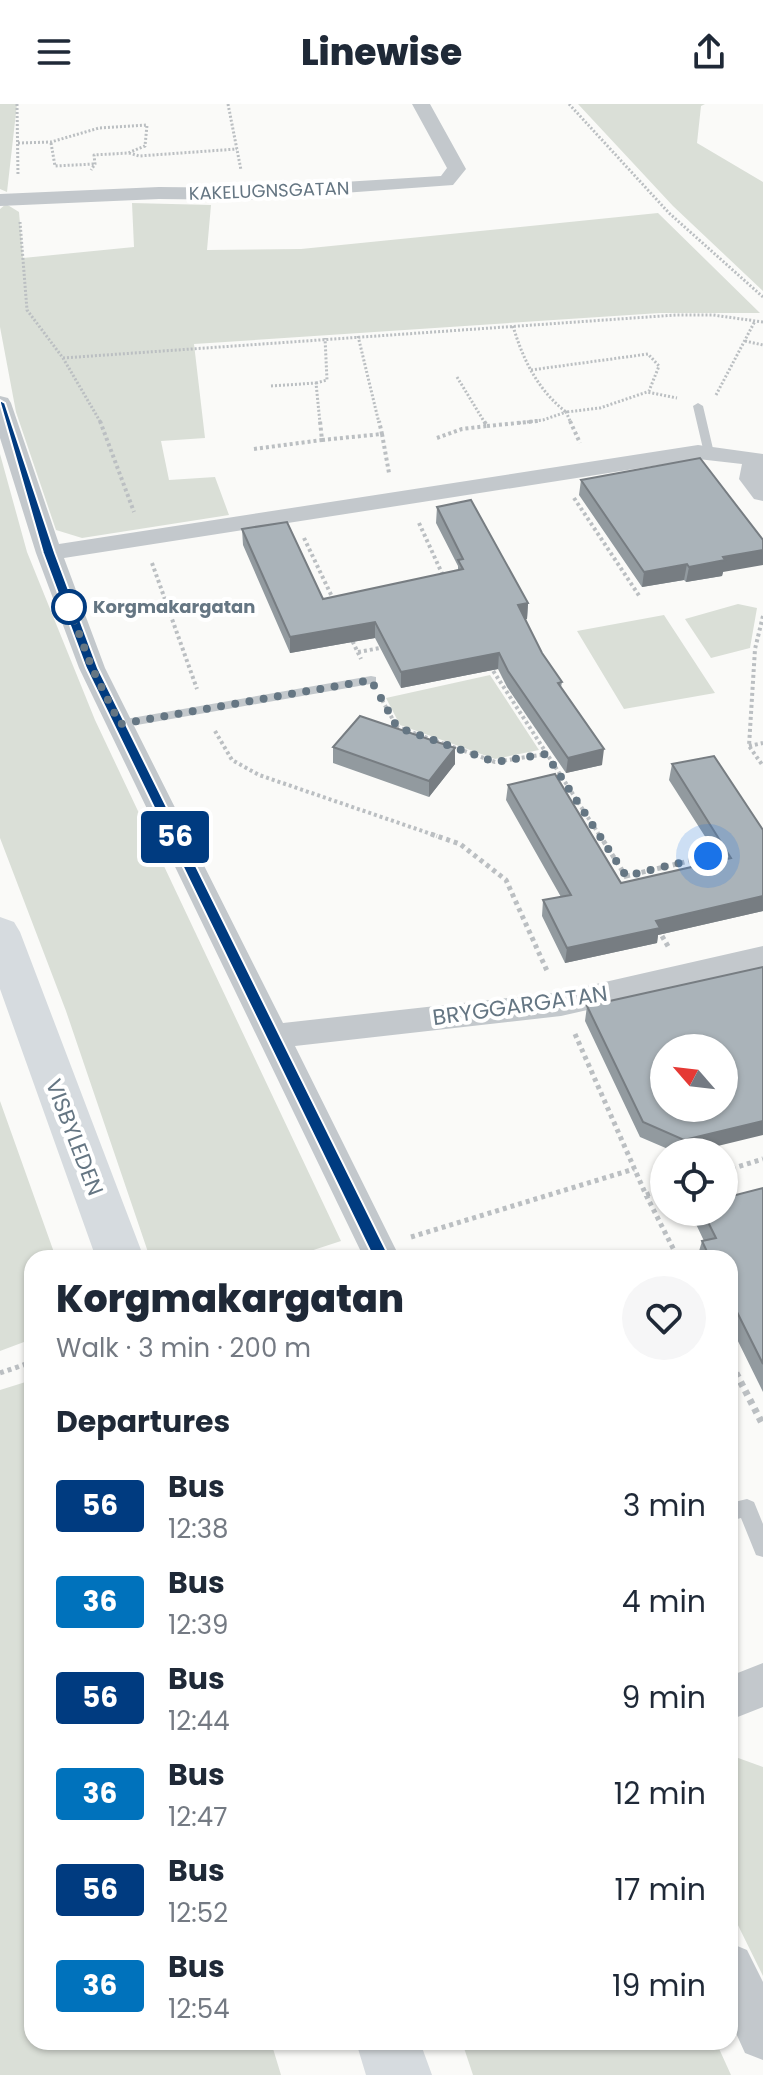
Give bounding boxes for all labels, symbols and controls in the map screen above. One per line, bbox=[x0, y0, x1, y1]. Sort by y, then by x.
text: Linewise bbox=[301, 27, 462, 78]
icon: menu bbox=[32, 30, 76, 74]
icon: share bbox=[687, 30, 731, 74]
street label: KAKELUGNSGATAN bbox=[188, 175, 350, 206]
marker: Korgmakargatan bbox=[52, 590, 86, 624]
place label: Korgmakargatan bbox=[93, 594, 255, 619]
line badge: 56 bbox=[139, 811, 211, 863]
text: 56 bbox=[157, 817, 193, 856]
your location bbox=[688, 836, 728, 876]
street label: BRYGGARGATAN bbox=[431, 978, 610, 1033]
north arrow bbox=[650, 1034, 738, 1122]
map controls bbox=[650, 1034, 738, 1226]
street label: VISBYLEDEN bbox=[38, 1074, 111, 1200]
button: locate bbox=[650, 1138, 738, 1226]
text: Korgmakargatan bbox=[56, 1272, 404, 1325]
button: heart bbox=[622, 1276, 706, 1360]
text: Walk · 3 min · 200 m bbox=[56, 1330, 311, 1366]
text: Departures bbox=[56, 1400, 230, 1443]
text: Bus bbox=[168, 1465, 225, 1508]
text: 3 min bbox=[623, 1484, 706, 1527]
text: 56 bbox=[82, 1486, 118, 1525]
text: 12:38 bbox=[168, 1511, 229, 1547]
text: Bus bbox=[168, 1561, 225, 1604]
text: 4 min bbox=[622, 1580, 706, 1623]
text: 36 bbox=[83, 1582, 117, 1621]
text: 12:39 bbox=[168, 1607, 229, 1643]
text: Bus bbox=[168, 1657, 225, 1700]
text: 9 min bbox=[622, 1676, 706, 1719]
text: 56 bbox=[82, 1678, 118, 1717]
text: 12:44 bbox=[168, 1703, 230, 1739]
text: Bus bbox=[168, 1753, 225, 1796]
text: 12 min bbox=[614, 1772, 706, 1815]
text: 36 bbox=[83, 1774, 117, 1813]
text: 12:47 bbox=[168, 1799, 227, 1835]
text: Bus bbox=[168, 1849, 225, 1892]
text: 17 min bbox=[615, 1868, 706, 1911]
text: 56 bbox=[82, 1870, 118, 1909]
text: 12:52 bbox=[168, 1895, 228, 1931]
text: Bus bbox=[168, 1945, 225, 1988]
text: 19 min bbox=[612, 1964, 706, 2007]
text: 36 bbox=[83, 1966, 117, 2005]
text: 12:54 bbox=[168, 1991, 230, 2027]

